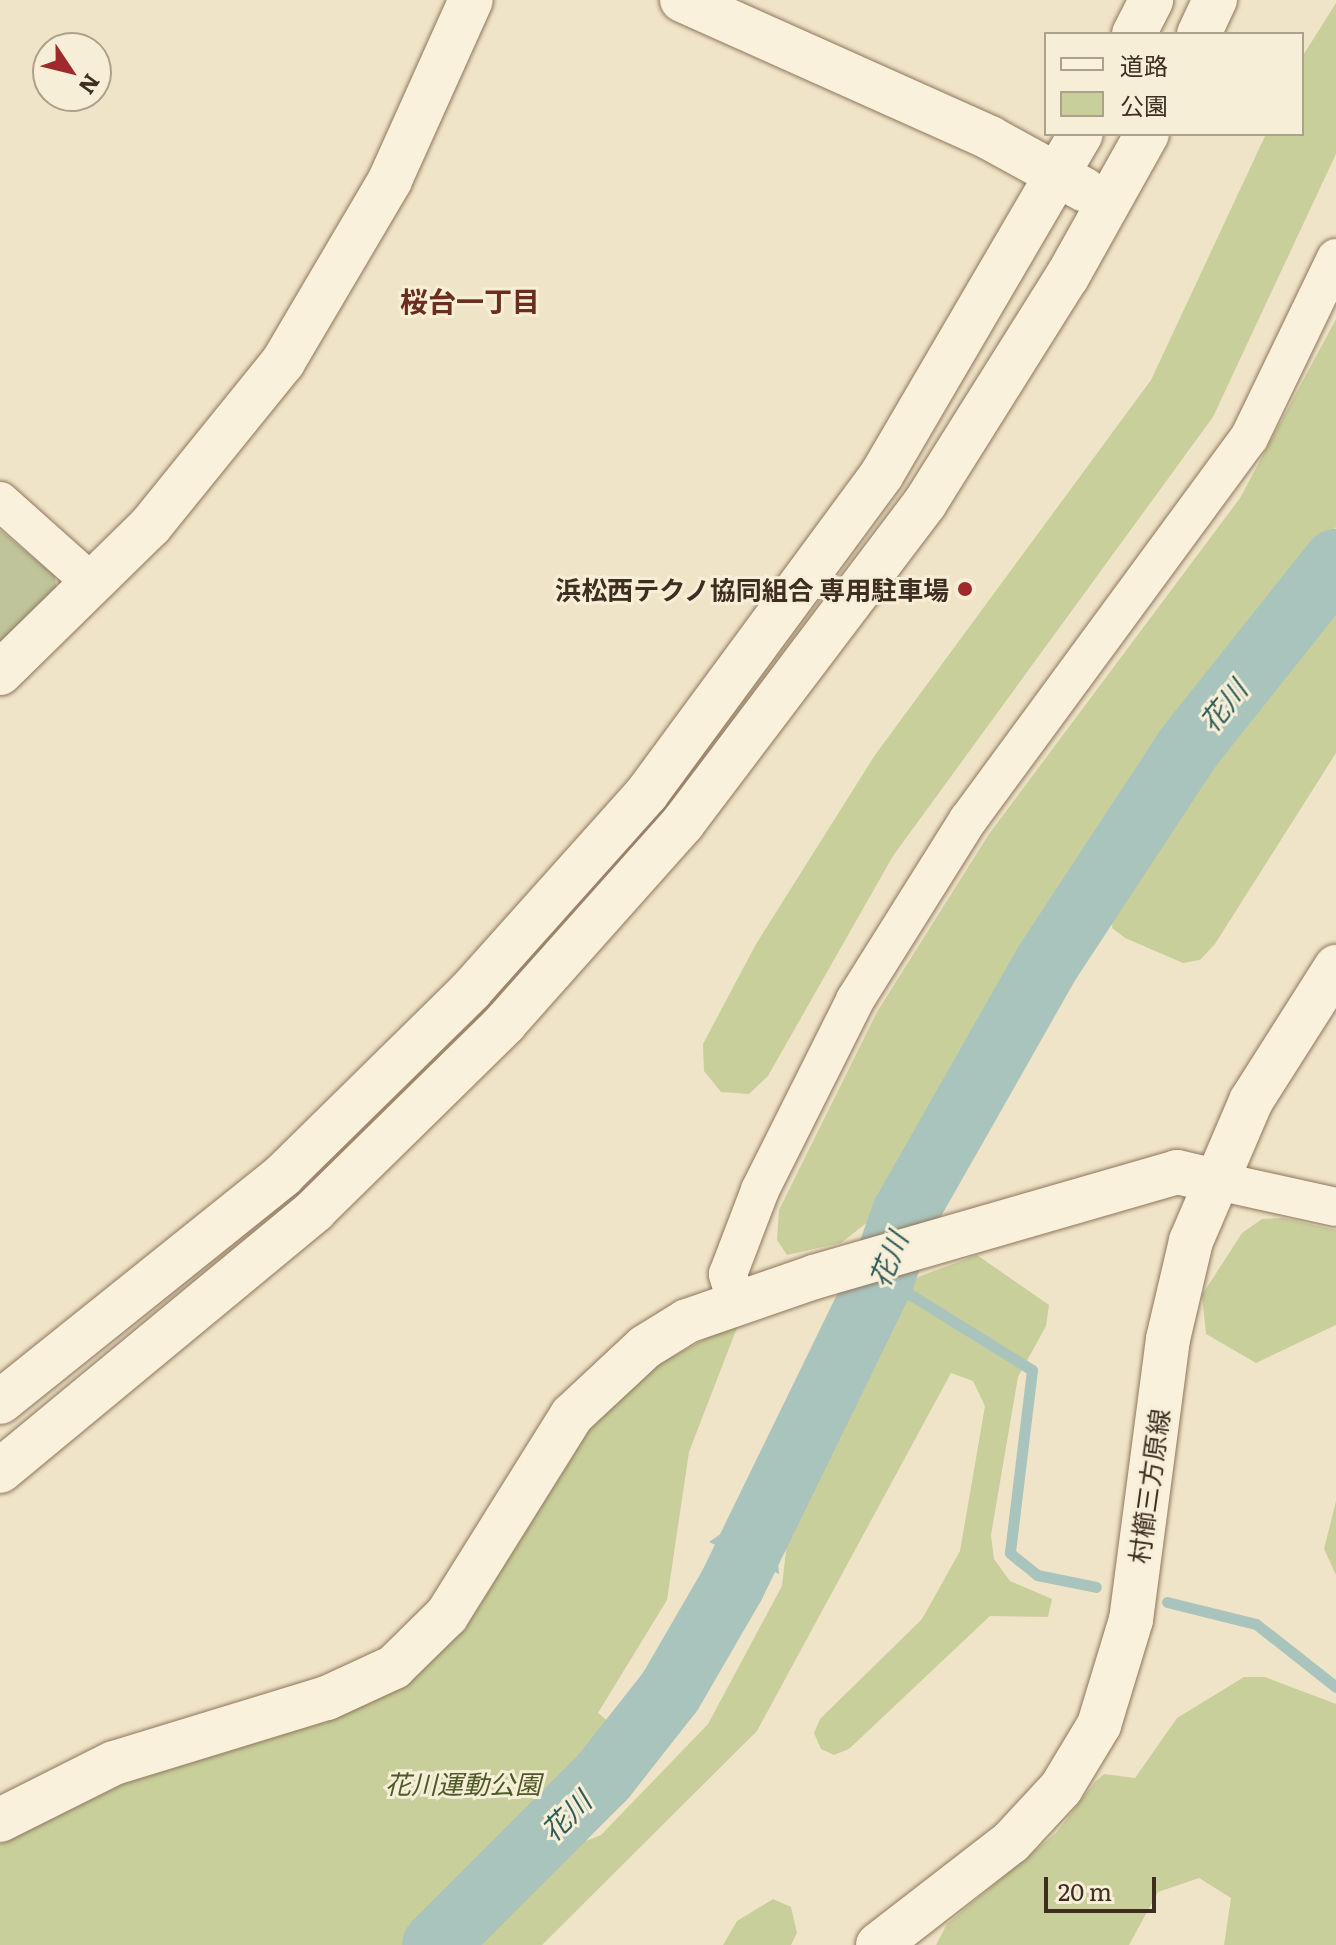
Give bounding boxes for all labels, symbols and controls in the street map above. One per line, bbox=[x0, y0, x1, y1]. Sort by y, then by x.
north arrow bbox=[32, 32, 112, 112]
legend bbox=[1044, 32, 1304, 136]
text: 道路 bbox=[1120, 47, 1168, 82]
text: N bbox=[72, 68, 109, 102]
text: 公園 bbox=[1120, 87, 1168, 122]
district label: 桜台一丁目 bbox=[400, 283, 540, 317]
place label: 浜松西テクノ協同組合 専用駐車場 bbox=[554, 573, 949, 605]
marker: 浜松西テクノ協同組合 専用駐車場 bbox=[956, 580, 974, 598]
water label: 花川 bbox=[1191, 673, 1253, 737]
water label: 花川 bbox=[861, 1227, 913, 1291]
street label: 村櫛三方原線 bbox=[1122, 1407, 1174, 1565]
park label: 花川運動公園 bbox=[385, 1767, 541, 1799]
water label: 花川 bbox=[533, 1783, 597, 1847]
scale bar bbox=[1048, 1861, 1160, 1911]
text: 20 m bbox=[1058, 1873, 1112, 1908]

